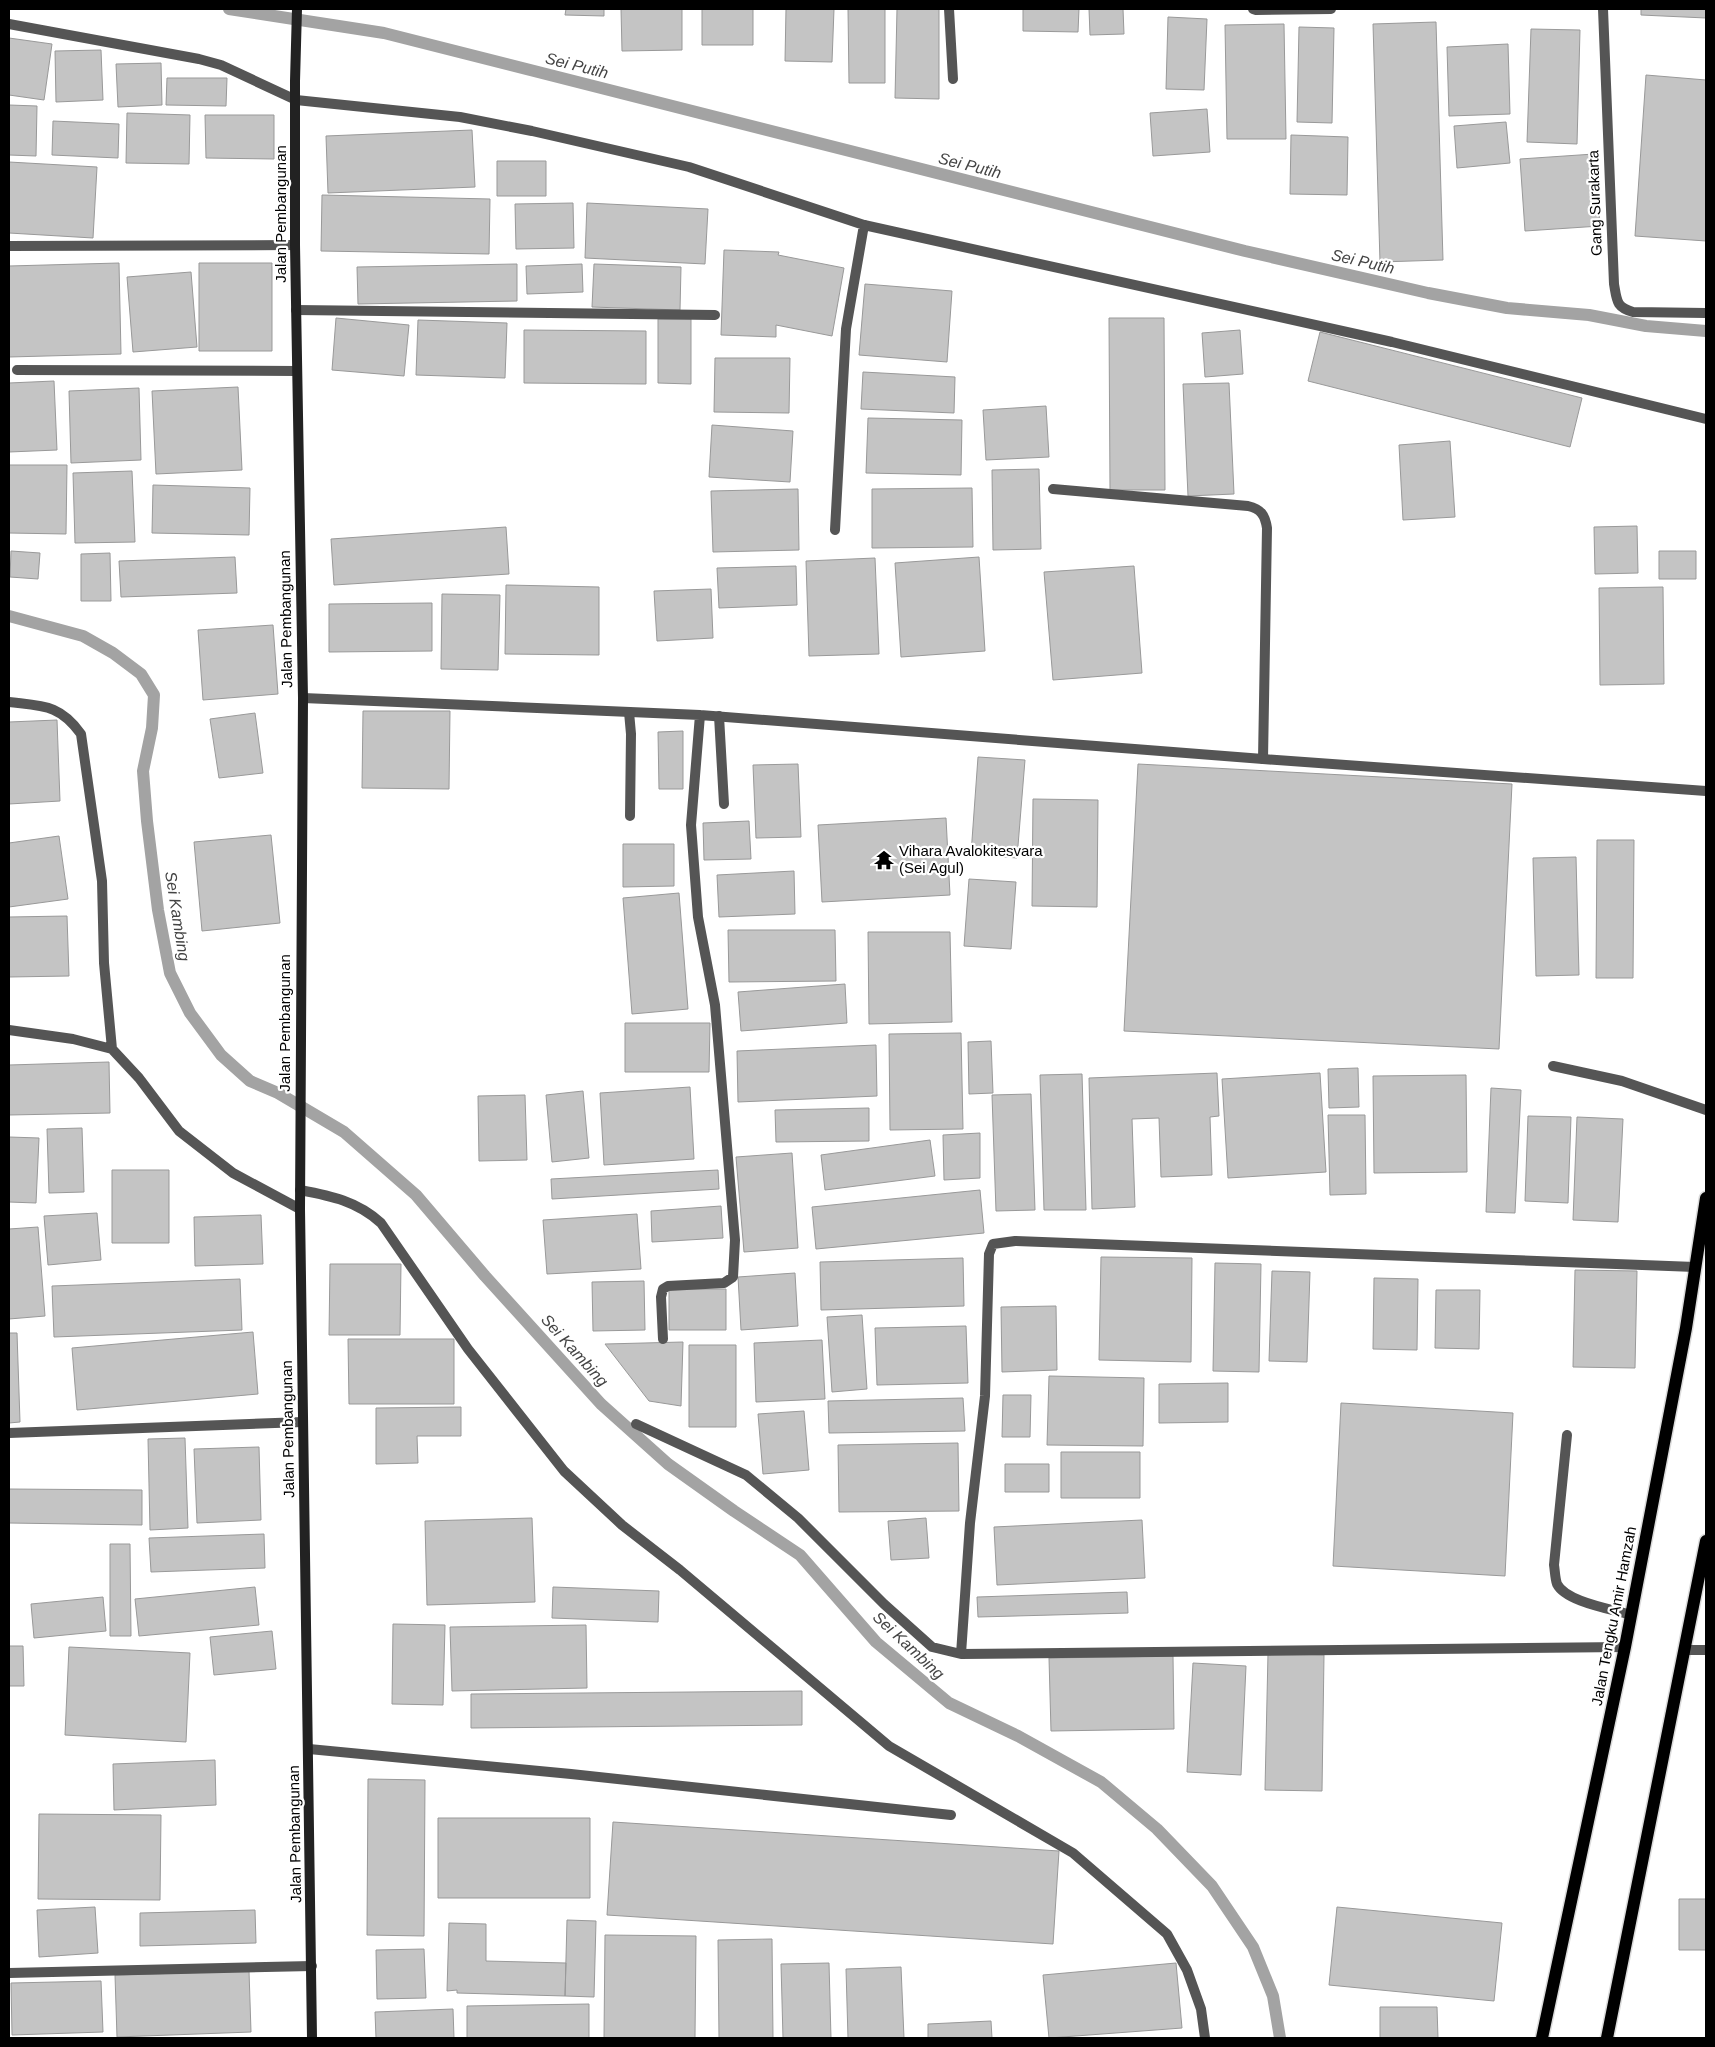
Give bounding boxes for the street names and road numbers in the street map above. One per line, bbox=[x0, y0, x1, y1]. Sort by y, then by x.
street label: Jalan Pembangunan bbox=[272, 145, 289, 283]
street label: Gang Surakarta bbox=[1584, 149, 1605, 256]
street label: Jalan Pembangunan bbox=[276, 550, 295, 688]
street label: Jalan Pembangunan bbox=[276, 954, 293, 1092]
street label: Jalan Pembangunan bbox=[278, 1360, 297, 1498]
street label: Jalan Tengku Amir Hamzah bbox=[1588, 1525, 1639, 1707]
street label: Jalan Pembangunan bbox=[285, 1765, 304, 1903]

